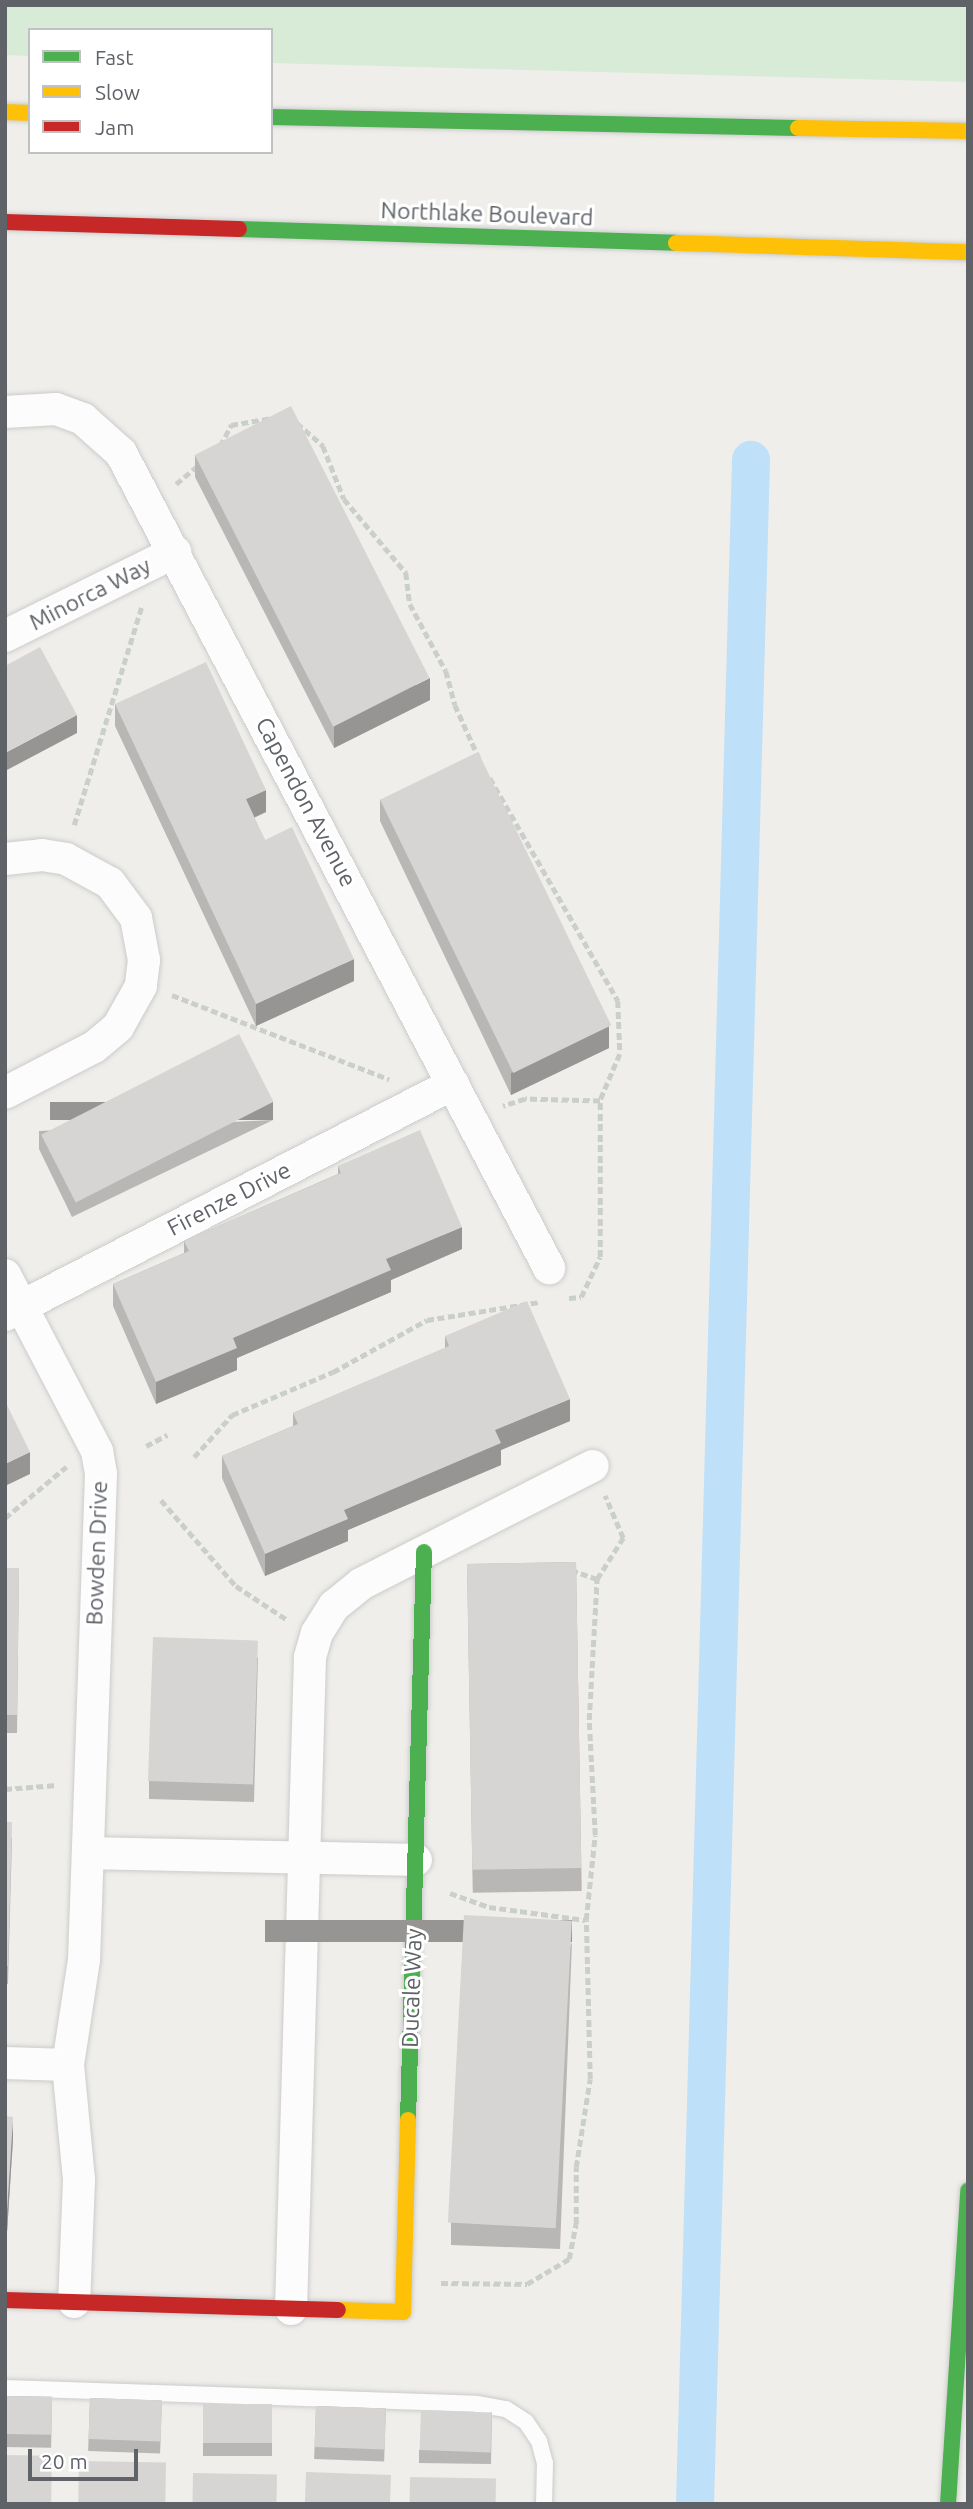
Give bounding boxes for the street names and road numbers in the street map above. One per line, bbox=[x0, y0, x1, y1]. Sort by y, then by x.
street label: Northlake Boulevard bbox=[380, 196, 594, 232]
street label: Minorca Way bbox=[25, 552, 155, 636]
street label: Capendon Avenue bbox=[250, 713, 362, 891]
street label: Firenze Drive bbox=[163, 1156, 295, 1242]
street label: Bowden Drive bbox=[81, 1480, 113, 1626]
street label: Ducale Way bbox=[396, 1928, 428, 2048]

